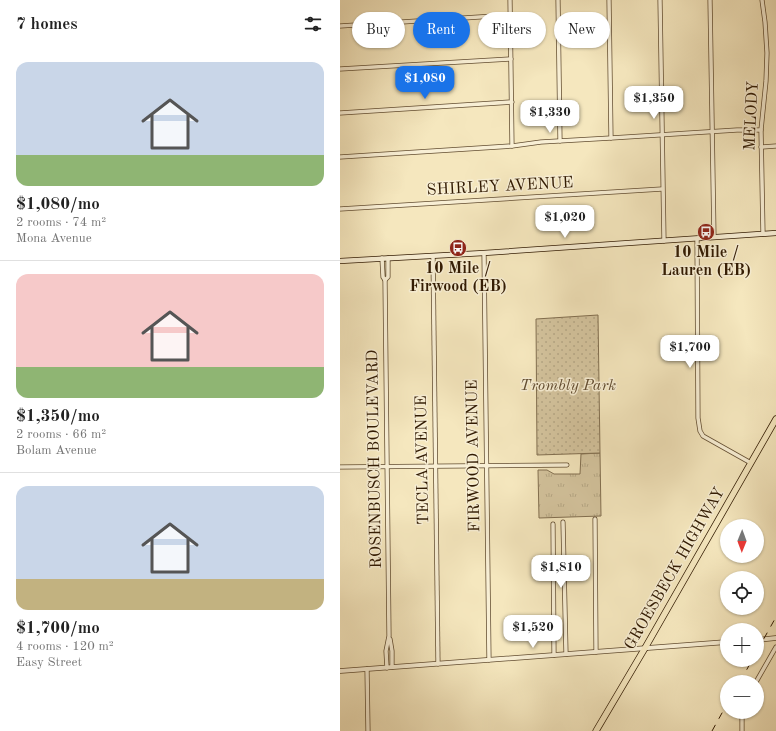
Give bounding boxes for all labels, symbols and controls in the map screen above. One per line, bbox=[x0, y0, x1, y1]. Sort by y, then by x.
chip: Buy bbox=[352, 12, 405, 48]
chip: Rent bbox=[413, 12, 470, 48]
chip: Filters bbox=[478, 12, 546, 48]
chip: New bbox=[554, 12, 610, 48]
icon: filters bbox=[302, 13, 324, 35]
text: 7 homes bbox=[16, 16, 78, 33]
pin: $1,080 bbox=[392, 66, 458, 100]
text: $1,080 bbox=[404, 72, 446, 85]
street label: MELODY bbox=[742, 80, 762, 151]
pin: $1,350 bbox=[621, 86, 687, 120]
icon: home bbox=[134, 88, 206, 160]
text: $1,350 bbox=[633, 92, 675, 105]
pin: $1,330 bbox=[517, 100, 583, 134]
text: $1,330 bbox=[529, 106, 571, 119]
street label: SHIRLEY AVENUE bbox=[426, 175, 574, 199]
text: $1,080/mo bbox=[16, 196, 100, 213]
pin: $1,020 bbox=[532, 205, 598, 239]
text: $1,020 bbox=[544, 211, 586, 224]
text: 2 rooms · 74 m² bbox=[16, 216, 106, 229]
bus stop icon: 10 Mile / Lauren (EB) bbox=[696, 222, 716, 242]
text: Mona Avenue bbox=[16, 232, 92, 245]
bus stop icon: 10 Mile / Firwood (EB) bbox=[448, 238, 468, 258]
place label: 10 Mile / Lauren (EB) bbox=[661, 245, 751, 279]
place label: 10 Mile / Firwood (EB) bbox=[409, 261, 507, 295]
icon: home bbox=[134, 300, 206, 372]
pin: $1,700 bbox=[657, 335, 723, 369]
text: $1,700 bbox=[669, 341, 711, 354]
street label: ROSENBUSCH BOULEVARD bbox=[365, 349, 385, 569]
park label: Trombly Park bbox=[520, 378, 616, 394]
street label: FIRWOOD AVENUE bbox=[465, 379, 483, 533]
street label: TECLA AVENUE bbox=[414, 395, 432, 525]
text: $1,350/mo bbox=[16, 408, 100, 425]
text: 2 rooms · 66 m² bbox=[16, 428, 106, 441]
text: Bolam Avenue bbox=[16, 444, 97, 457]
street label: GROESBECK HIGHWAY bbox=[622, 485, 728, 653]
icon: home bbox=[134, 512, 206, 584]
north arrow bbox=[720, 519, 764, 563]
map controls bbox=[720, 519, 764, 719]
pin: $1,810 bbox=[528, 555, 594, 589]
text: $1,810 bbox=[540, 561, 582, 574]
button: locate bbox=[720, 571, 764, 615]
pin: $1,520 bbox=[500, 615, 566, 649]
text: $1,700/mo bbox=[16, 620, 100, 637]
text: $1,520 bbox=[512, 621, 554, 634]
button: + bbox=[720, 623, 764, 667]
text: 4 rooms · 120 m² bbox=[16, 640, 114, 653]
text: Easy Street bbox=[16, 656, 82, 669]
button: − bbox=[720, 675, 764, 719]

